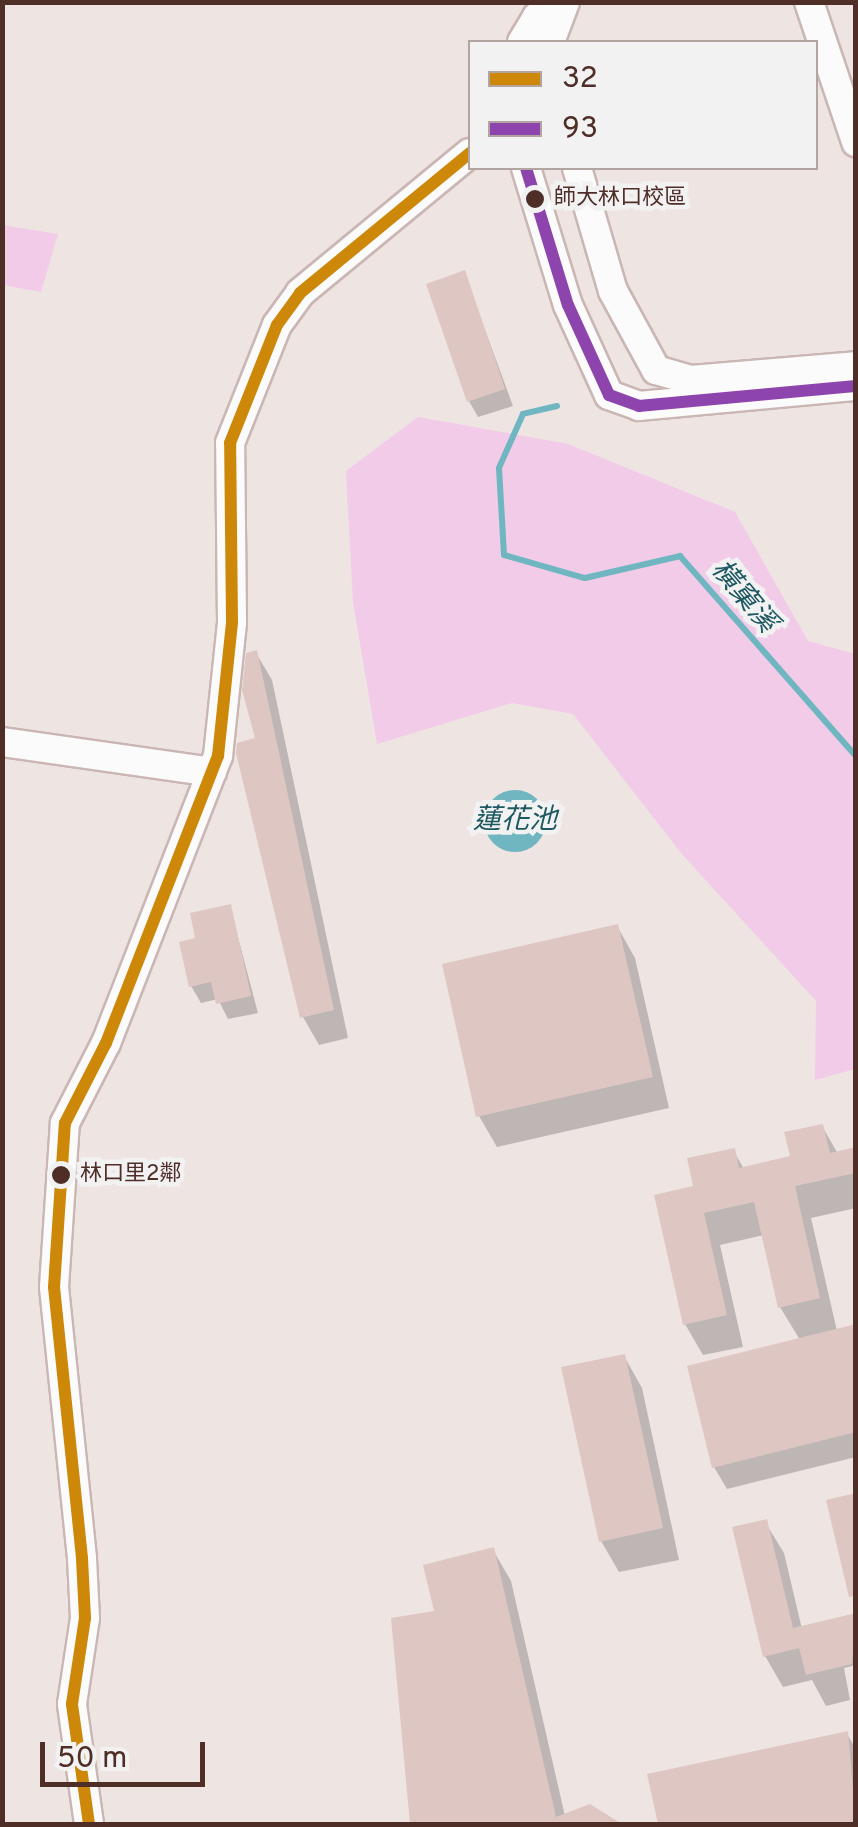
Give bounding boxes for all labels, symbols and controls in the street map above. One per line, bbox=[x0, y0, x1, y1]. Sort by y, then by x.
legend bbox=[468, 40, 818, 170]
text: 32 bbox=[562, 61, 598, 98]
text: 93 bbox=[562, 111, 598, 148]
place label: 師大林口校區 bbox=[554, 186, 686, 212]
marker: 師大林口校區 bbox=[525, 189, 545, 209]
water label: 橫窠溪 bbox=[703, 554, 783, 640]
water label: 蓮花池 bbox=[473, 804, 557, 838]
place label: 林口里2鄰 bbox=[80, 1162, 181, 1188]
marker: 林口里2鄰 bbox=[51, 1165, 71, 1185]
scale bar bbox=[45, 1722, 210, 1784]
text: 50 m bbox=[57, 1741, 127, 1778]

